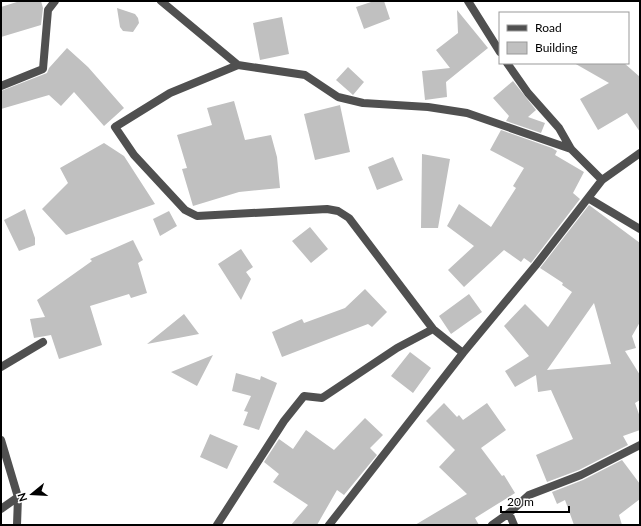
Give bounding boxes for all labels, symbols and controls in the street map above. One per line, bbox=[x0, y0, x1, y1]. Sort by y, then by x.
legend bbox=[499, 12, 629, 64]
text: Road bbox=[535, 20, 562, 35]
text: Building bbox=[535, 40, 578, 55]
north arrow bbox=[12, 474, 52, 514]
scale bar bbox=[501, 488, 569, 514]
text: N bbox=[15, 491, 30, 503]
text: 20 m bbox=[507, 494, 534, 509]

